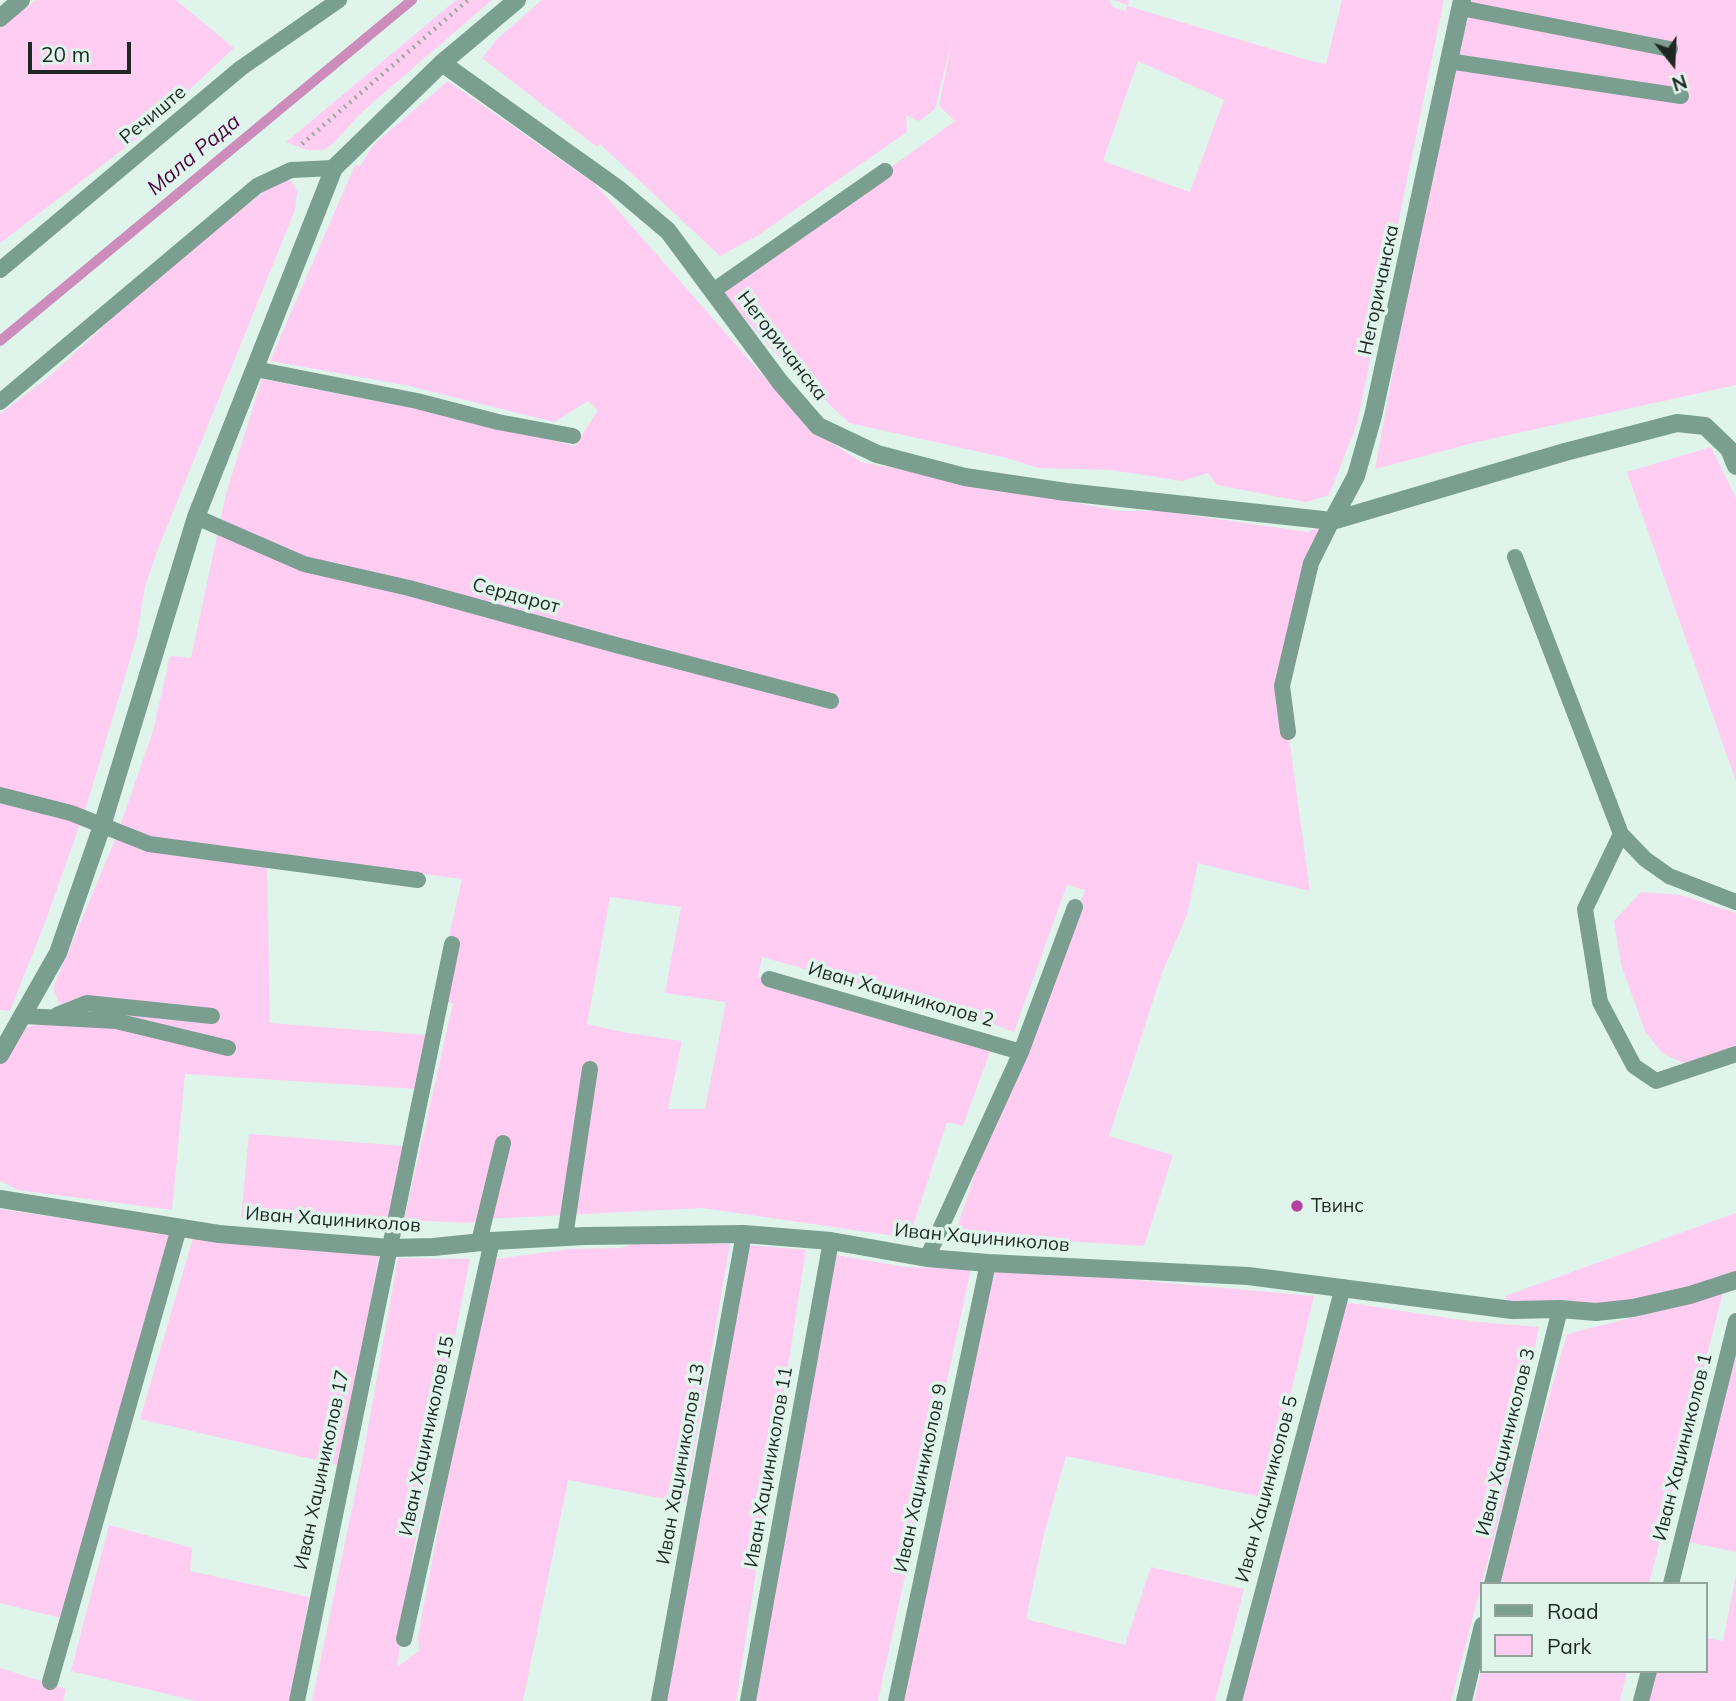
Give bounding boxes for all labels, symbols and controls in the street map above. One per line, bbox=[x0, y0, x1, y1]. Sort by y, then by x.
scale bar bbox=[32, 28, 135, 72]
north arrow bbox=[1638, 28, 1708, 98]
text: 20 m bbox=[41, 41, 90, 67]
text: N bbox=[1669, 69, 1690, 97]
street label: Речиште bbox=[115, 81, 191, 149]
water label: Мала Рада bbox=[143, 109, 245, 201]
street label: Негоричанска bbox=[1354, 223, 1404, 357]
street label: Негоричанска bbox=[732, 287, 832, 405]
street label: Сердарот bbox=[470, 573, 562, 619]
street label: Иван Хаџиниколов 2 bbox=[805, 958, 997, 1032]
place label: Твинс bbox=[1311, 1195, 1364, 1217]
marker: Твинс bbox=[1289, 1198, 1305, 1214]
street label: Иван Хаџиниколов bbox=[245, 1202, 421, 1238]
street label: Иван Хаџиниколов bbox=[893, 1219, 1071, 1257]
street label: Иван Хаџиниколов 15 bbox=[395, 1334, 459, 1538]
street label: Иван Хаџиниколов 3 bbox=[1472, 1346, 1540, 1538]
street label: Иван Хаџиниколов 1 bbox=[1649, 1351, 1717, 1543]
street label: Иван Хаџиниколов 13 bbox=[652, 1362, 710, 1566]
street label: Иван Хаџиниколов 11 bbox=[740, 1365, 798, 1569]
street label: Иван Хаџиниколов 17 bbox=[290, 1368, 354, 1572]
street label: Иван Хаџиниколов 9 bbox=[890, 1382, 952, 1574]
street label: Иван Хаџиниколов 5 bbox=[1231, 1393, 1303, 1585]
legend bbox=[1480, 1582, 1708, 1673]
text: Road bbox=[1547, 1598, 1598, 1624]
text: Park bbox=[1547, 1633, 1591, 1659]

